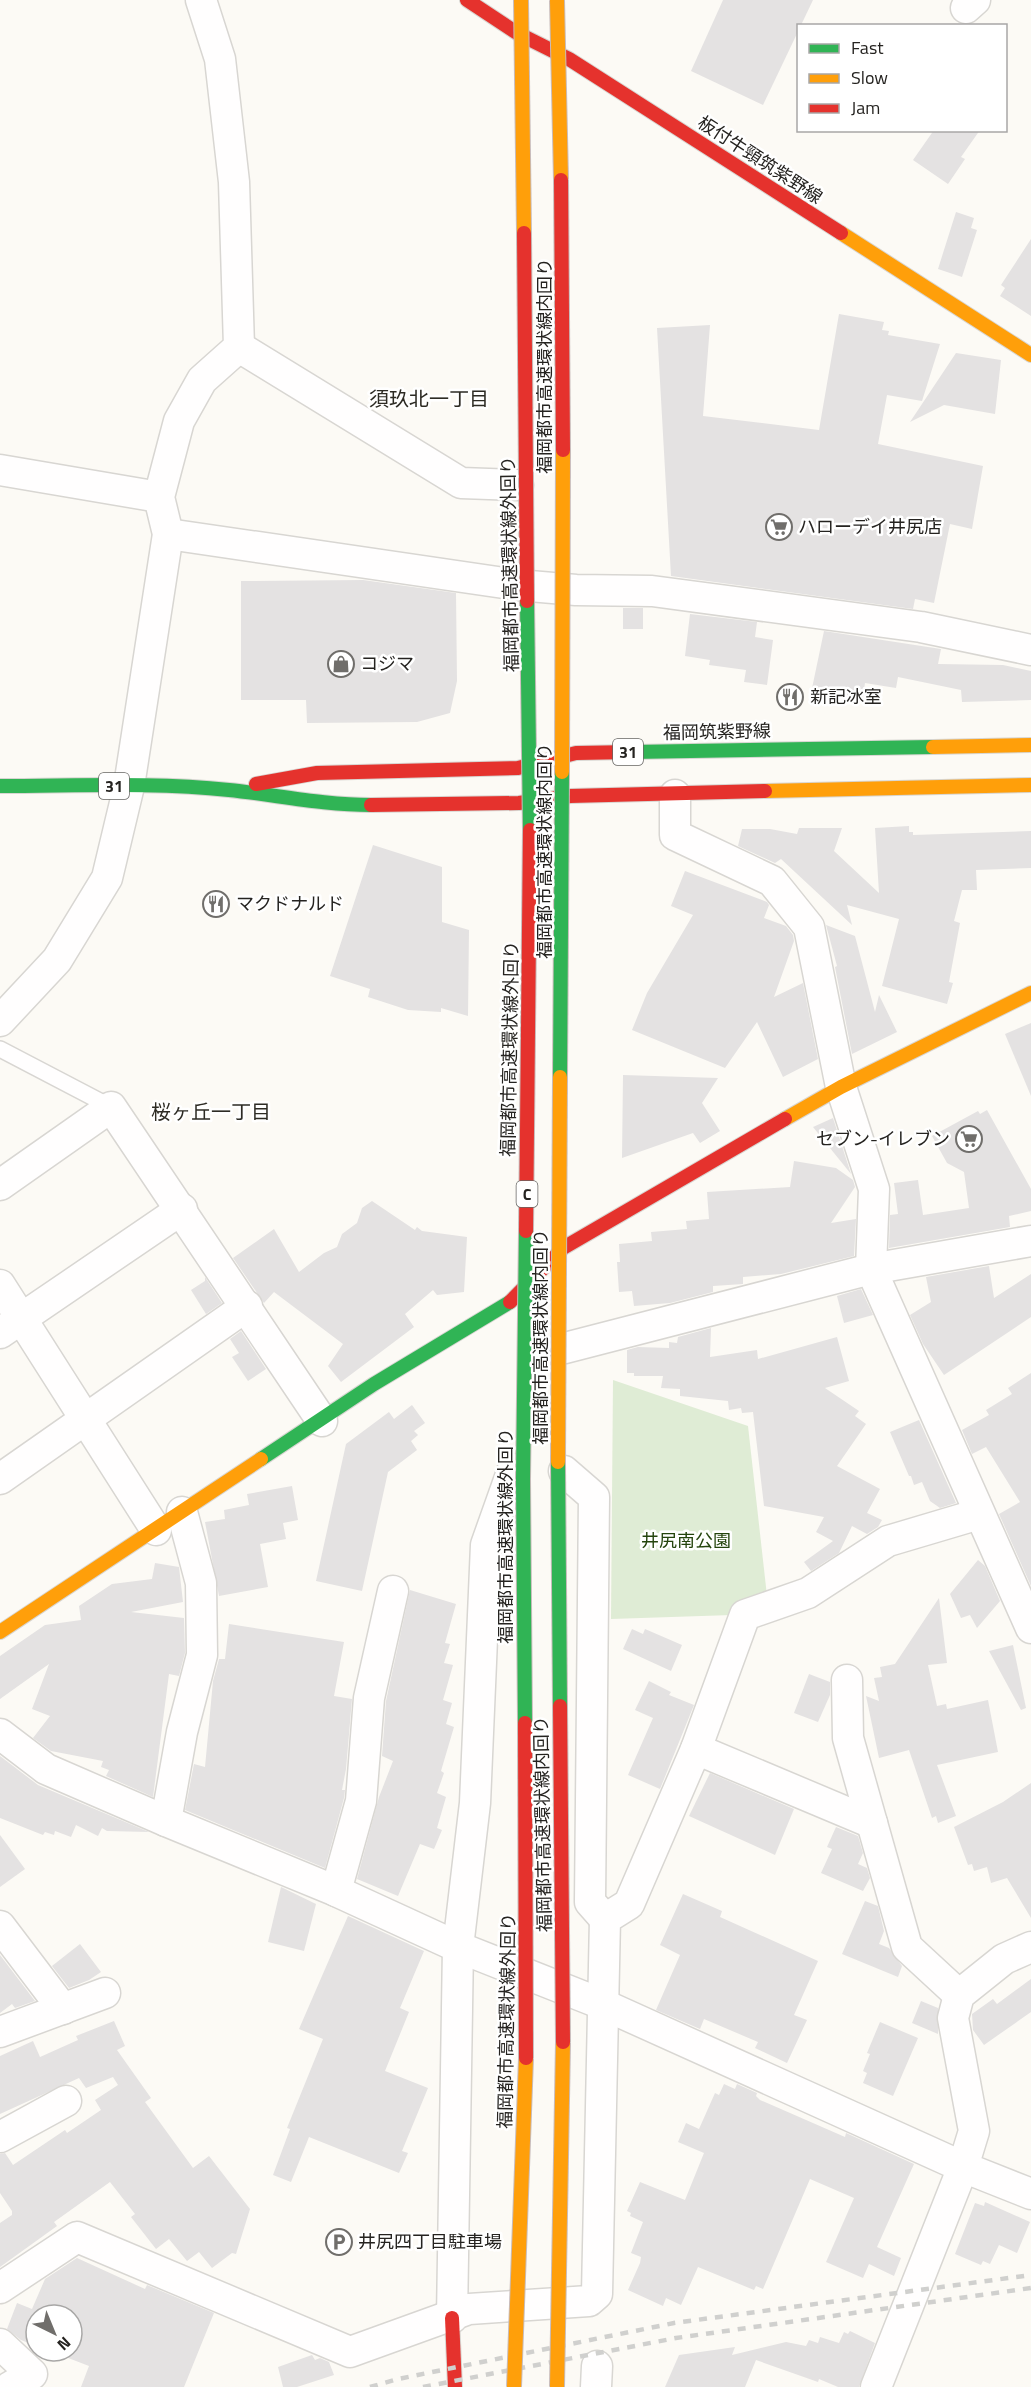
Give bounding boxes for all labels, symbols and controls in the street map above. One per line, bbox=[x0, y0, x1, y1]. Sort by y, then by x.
legend bbox=[797, 24, 1007, 132]
text: Fast bbox=[851, 34, 884, 61]
text: Slow bbox=[851, 64, 888, 91]
text: Jam bbox=[851, 94, 880, 121]
street label: 板付牛頸筑紫野線 bbox=[693, 109, 828, 210]
street label: 福岡都市高速環状線内回り bbox=[531, 258, 558, 474]
district label: 須玖北一丁目 bbox=[369, 383, 489, 414]
street label: 福岡都市高速環状線外回り bbox=[494, 456, 525, 672]
supermarket icon: ハローデイ井尻店 bbox=[764, 512, 794, 542]
place label: ハローデイ井尻店 bbox=[798, 513, 942, 540]
shop icon: コジマ bbox=[326, 649, 356, 679]
place label: コジマ bbox=[360, 650, 414, 677]
restaurant icon: 新記冰室 bbox=[775, 682, 805, 712]
place label: 新記冰室 bbox=[810, 683, 882, 710]
street label: 福岡筑紫野線 bbox=[663, 717, 771, 746]
road number: 31 bbox=[613, 739, 643, 765]
street label: 福岡都市高速環状線内回り bbox=[531, 743, 558, 959]
road number: 31 bbox=[99, 773, 129, 799]
restaurant icon: マクドナルド bbox=[201, 889, 231, 919]
place label: マクドナルド bbox=[236, 890, 344, 917]
street label: 福岡都市高速環状線外回り bbox=[494, 941, 525, 1157]
district label: 桜ヶ丘一丁目 bbox=[151, 1096, 271, 1127]
supermarket icon: セブン-イレブン bbox=[954, 1124, 984, 1154]
place label: セブン-イレブン bbox=[816, 1125, 950, 1152]
road number: C bbox=[516, 1181, 538, 1207]
street label: 福岡都市高速環状線内回り bbox=[527, 1229, 554, 1445]
street label: 福岡都市高速環状線外回り bbox=[492, 1428, 519, 1644]
park label: 井尻南公園 bbox=[641, 1527, 731, 1554]
street label: 福岡都市高速環状線内回り bbox=[527, 1716, 558, 1932]
street label: 福岡都市高速環状線外回り bbox=[491, 1913, 522, 2129]
parking icon: 井尻四丁目駐車場 bbox=[324, 2227, 354, 2257]
place label: 井尻四丁目駐車場 bbox=[358, 2228, 502, 2255]
north arrow bbox=[24, 2303, 84, 2363]
text: N bbox=[52, 2331, 76, 2357]

